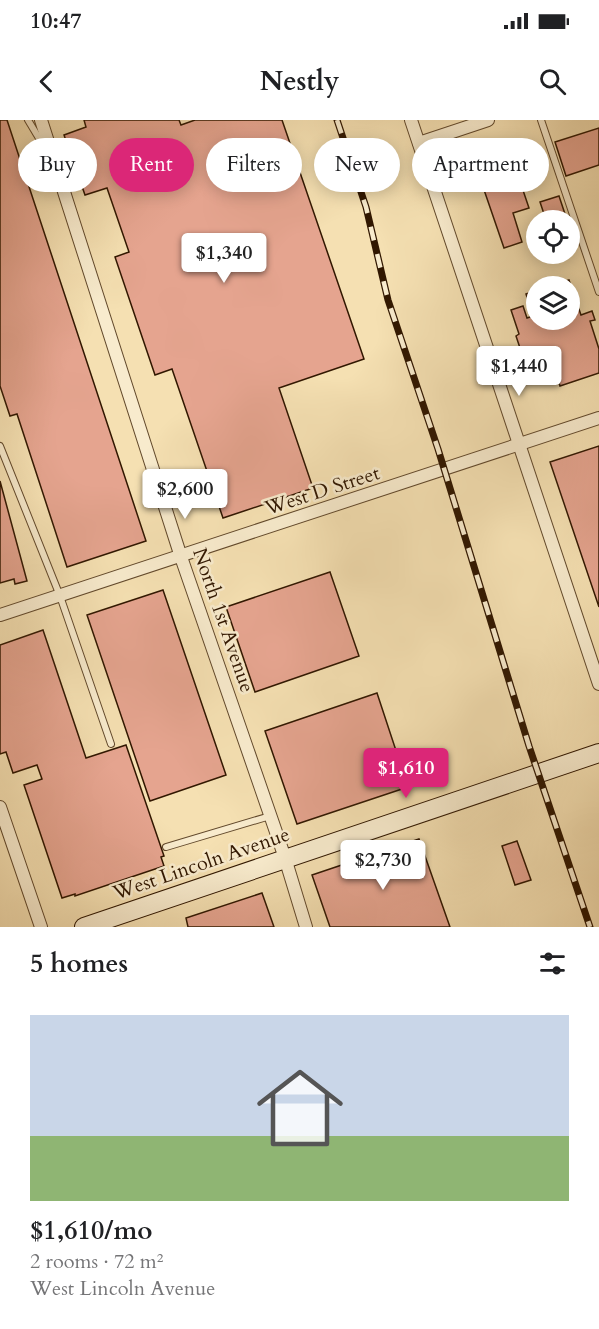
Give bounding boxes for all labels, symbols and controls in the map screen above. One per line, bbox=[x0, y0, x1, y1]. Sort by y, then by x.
text: 10:47 bbox=[30, 6, 81, 36]
text: Nestly bbox=[260, 63, 339, 100]
icon: back bbox=[30, 65, 63, 98]
icon: search bbox=[536, 65, 569, 98]
chip: Buy bbox=[18, 138, 97, 192]
chip: Rent bbox=[109, 138, 194, 192]
chip: Filters bbox=[206, 138, 302, 192]
chip: New bbox=[314, 138, 400, 192]
chip: Apartment bbox=[412, 138, 549, 192]
map controls bbox=[526, 210, 580, 330]
button: locate bbox=[526, 210, 580, 264]
pin: $1,340 bbox=[175, 233, 273, 284]
text: $1,340 bbox=[195, 239, 253, 266]
button: layers bbox=[526, 276, 580, 330]
pin: $1,440 bbox=[470, 346, 568, 397]
text: $1,440 bbox=[490, 352, 548, 379]
street label: West D Street bbox=[260, 459, 384, 522]
pin: $2,600 bbox=[136, 469, 234, 520]
text: $2,600 bbox=[156, 475, 214, 502]
street label: North 1st Avenue bbox=[186, 544, 261, 696]
pin: $1,610 bbox=[357, 748, 455, 799]
text: $1,610 bbox=[377, 754, 435, 781]
street label: West Lincoln Avenue bbox=[108, 821, 293, 907]
pin: $2,730 bbox=[334, 840, 432, 891]
text: $2,730 bbox=[354, 846, 412, 873]
text: 5 homes bbox=[30, 946, 128, 981]
icon: filters bbox=[536, 947, 569, 980]
icon: home bbox=[246, 1054, 354, 1162]
text: $1,610/mo bbox=[30, 1213, 153, 1248]
text: 2 rooms · 72 m² bbox=[30, 1248, 163, 1275]
text: West Lincoln Avenue bbox=[30, 1275, 215, 1302]

